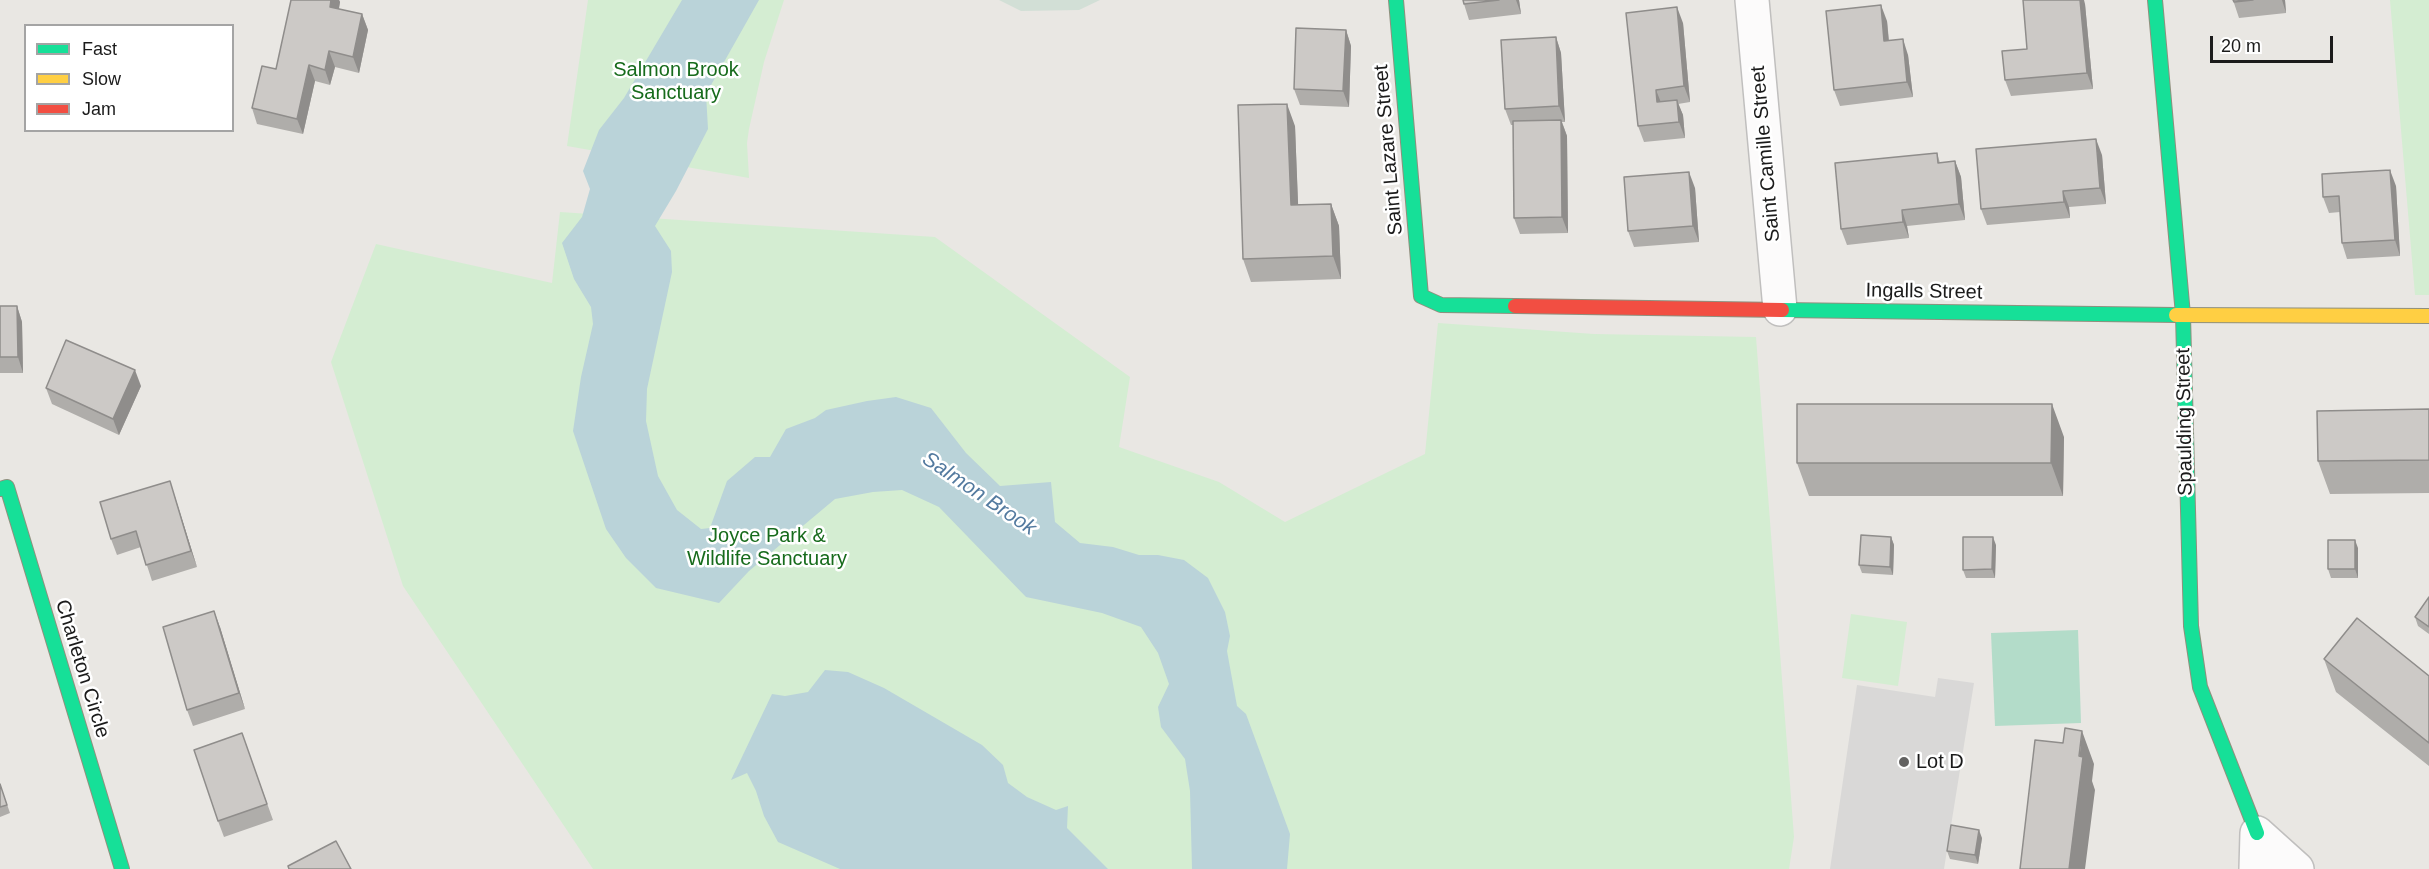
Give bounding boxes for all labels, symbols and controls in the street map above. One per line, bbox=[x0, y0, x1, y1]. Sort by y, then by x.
legend bbox=[24, 24, 234, 132]
scale bar bbox=[2213, 24, 2336, 62]
text: 20 m bbox=[2221, 36, 2261, 56]
text: Fast bbox=[82, 39, 117, 59]
park label: Salmon Brook Sanctuary bbox=[613, 58, 739, 105]
street label: Saint Lazare Street bbox=[1370, 64, 1408, 236]
street label: Saint Camille Street bbox=[1746, 65, 1786, 243]
text: Slow bbox=[82, 69, 121, 89]
text: Jam bbox=[82, 99, 116, 119]
street label: Ingalls Street bbox=[1865, 279, 1983, 305]
street label: Spaulding Street bbox=[2172, 348, 2198, 496]
water label: Salmon Brook bbox=[917, 447, 1041, 541]
park label: Joyce Park & Wildlife Sanctuary bbox=[687, 524, 847, 571]
street label: Charleton Circle bbox=[50, 597, 114, 741]
place label: Lot D bbox=[1916, 750, 1964, 774]
marker: Lot D bbox=[1897, 755, 1911, 769]

